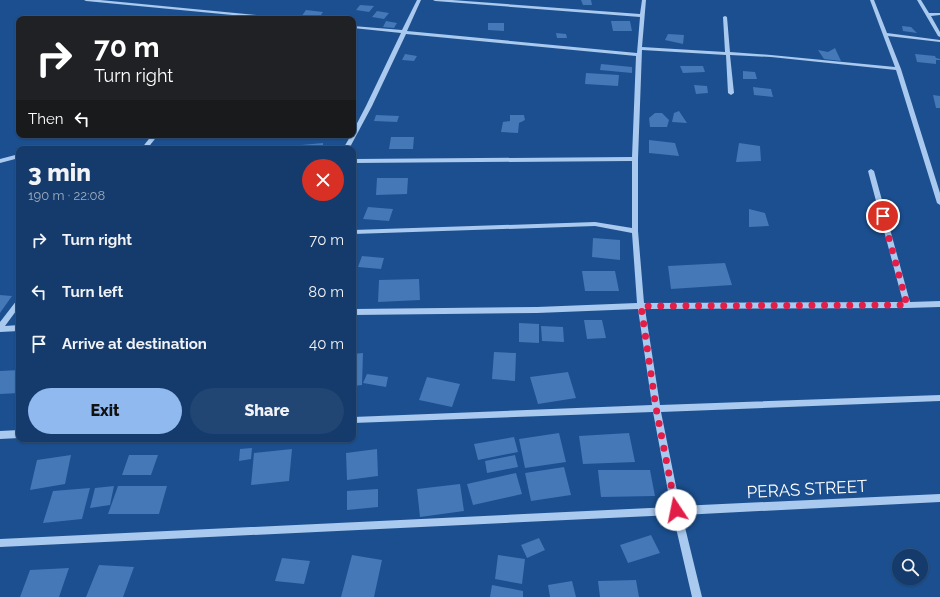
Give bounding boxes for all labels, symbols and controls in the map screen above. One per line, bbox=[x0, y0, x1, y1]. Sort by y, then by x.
text: 70 m bbox=[94, 31, 160, 64]
icon: right bbox=[28, 32, 80, 84]
text: Turn right bbox=[94, 65, 173, 86]
icon: left bbox=[71, 108, 93, 130]
text: Then bbox=[28, 110, 63, 128]
text: 3 min bbox=[28, 158, 91, 187]
button: close bbox=[302, 159, 344, 201]
text: 190 m · 22:08 bbox=[28, 188, 105, 203]
pin bbox=[866, 199, 900, 233]
icon: arrive bbox=[872, 205, 894, 227]
icon: right bbox=[28, 229, 50, 251]
text: Turn right bbox=[62, 231, 132, 249]
text: 70 m bbox=[309, 231, 344, 249]
icon: left bbox=[28, 281, 50, 303]
text: Turn left bbox=[62, 283, 123, 301]
text: 80 m bbox=[308, 283, 344, 301]
icon: arrive bbox=[28, 333, 50, 355]
text: Arrive at destination bbox=[62, 335, 207, 353]
text: 40 m bbox=[309, 335, 344, 353]
button: Exit bbox=[28, 388, 182, 434]
button: Share bbox=[190, 388, 344, 434]
street label: PERAS STREET bbox=[746, 476, 868, 502]
position arrow bbox=[655, 489, 697, 531]
map controls bbox=[892, 549, 928, 585]
button: search bbox=[892, 549, 928, 585]

